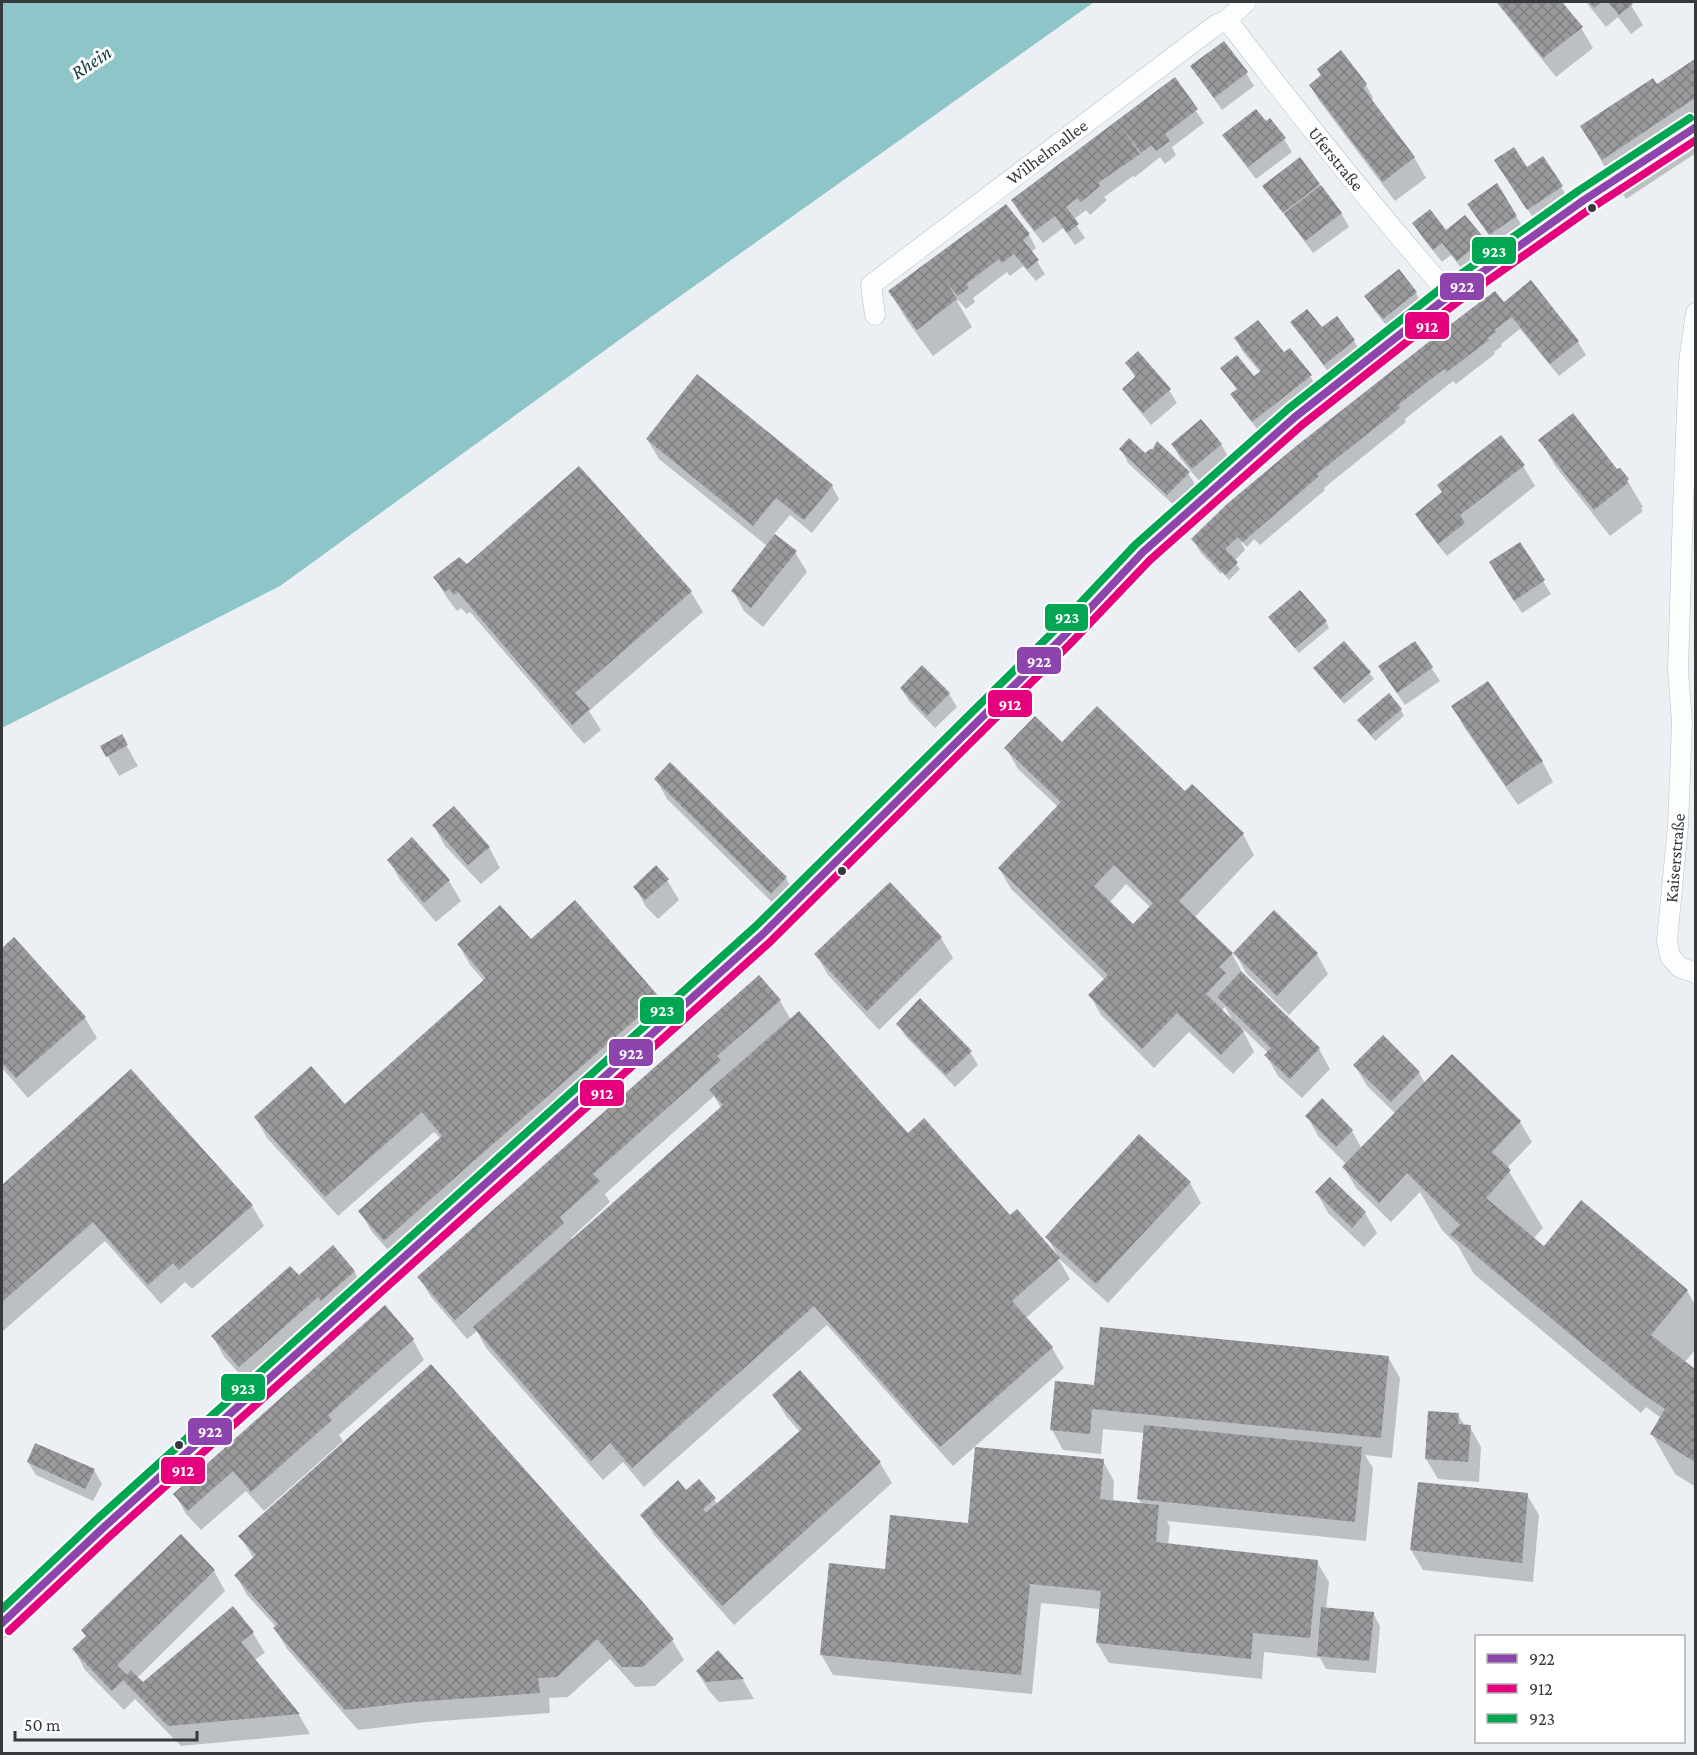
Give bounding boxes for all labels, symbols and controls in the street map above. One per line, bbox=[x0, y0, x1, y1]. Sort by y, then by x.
water label: Rhein bbox=[67, 41, 115, 83]
street label: Wilhelmallee bbox=[1003, 115, 1091, 189]
street label: Uferstraße bbox=[1304, 123, 1368, 195]
unlabelled marker bbox=[1586, 202, 1598, 214]
line badge: 923 bbox=[1471, 236, 1517, 265]
text: 923 bbox=[1482, 243, 1506, 260]
line badge: 922 bbox=[1439, 272, 1485, 301]
text: 922 bbox=[1450, 278, 1474, 295]
line badge: 912 bbox=[1404, 311, 1450, 340]
text: 912 bbox=[1416, 318, 1438, 335]
line badge: 923 bbox=[1044, 603, 1089, 632]
text: 923 bbox=[1055, 609, 1079, 626]
line badge: 922 bbox=[1016, 646, 1062, 675]
text: 922 bbox=[1027, 653, 1051, 670]
line badge: 912 bbox=[987, 689, 1033, 718]
text: 912 bbox=[999, 696, 1021, 713]
street label: Kaiserstraße bbox=[1661, 812, 1689, 904]
unlabelled marker bbox=[836, 865, 848, 877]
line badge: 923 bbox=[639, 996, 685, 1025]
text: 923 bbox=[650, 1002, 674, 1019]
line badge: 922 bbox=[608, 1038, 654, 1067]
text: 922 bbox=[619, 1045, 643, 1062]
line badge: 912 bbox=[579, 1079, 625, 1107]
text: 912 bbox=[591, 1085, 613, 1102]
line badge: 923 bbox=[220, 1373, 266, 1402]
text: 923 bbox=[231, 1380, 255, 1397]
line badge: 922 bbox=[187, 1417, 233, 1446]
text: 922 bbox=[198, 1423, 222, 1440]
unlabelled marker bbox=[173, 1439, 185, 1451]
line badge: 912 bbox=[160, 1456, 206, 1485]
text: 912 bbox=[172, 1462, 194, 1479]
legend bbox=[1475, 1635, 1685, 1743]
text: 922 bbox=[1529, 1649, 1555, 1669]
text: 912 bbox=[1529, 1679, 1553, 1699]
scale bar bbox=[15, 1704, 196, 1742]
text: 923 bbox=[1529, 1709, 1555, 1729]
text: 50 m bbox=[24, 1715, 61, 1735]

